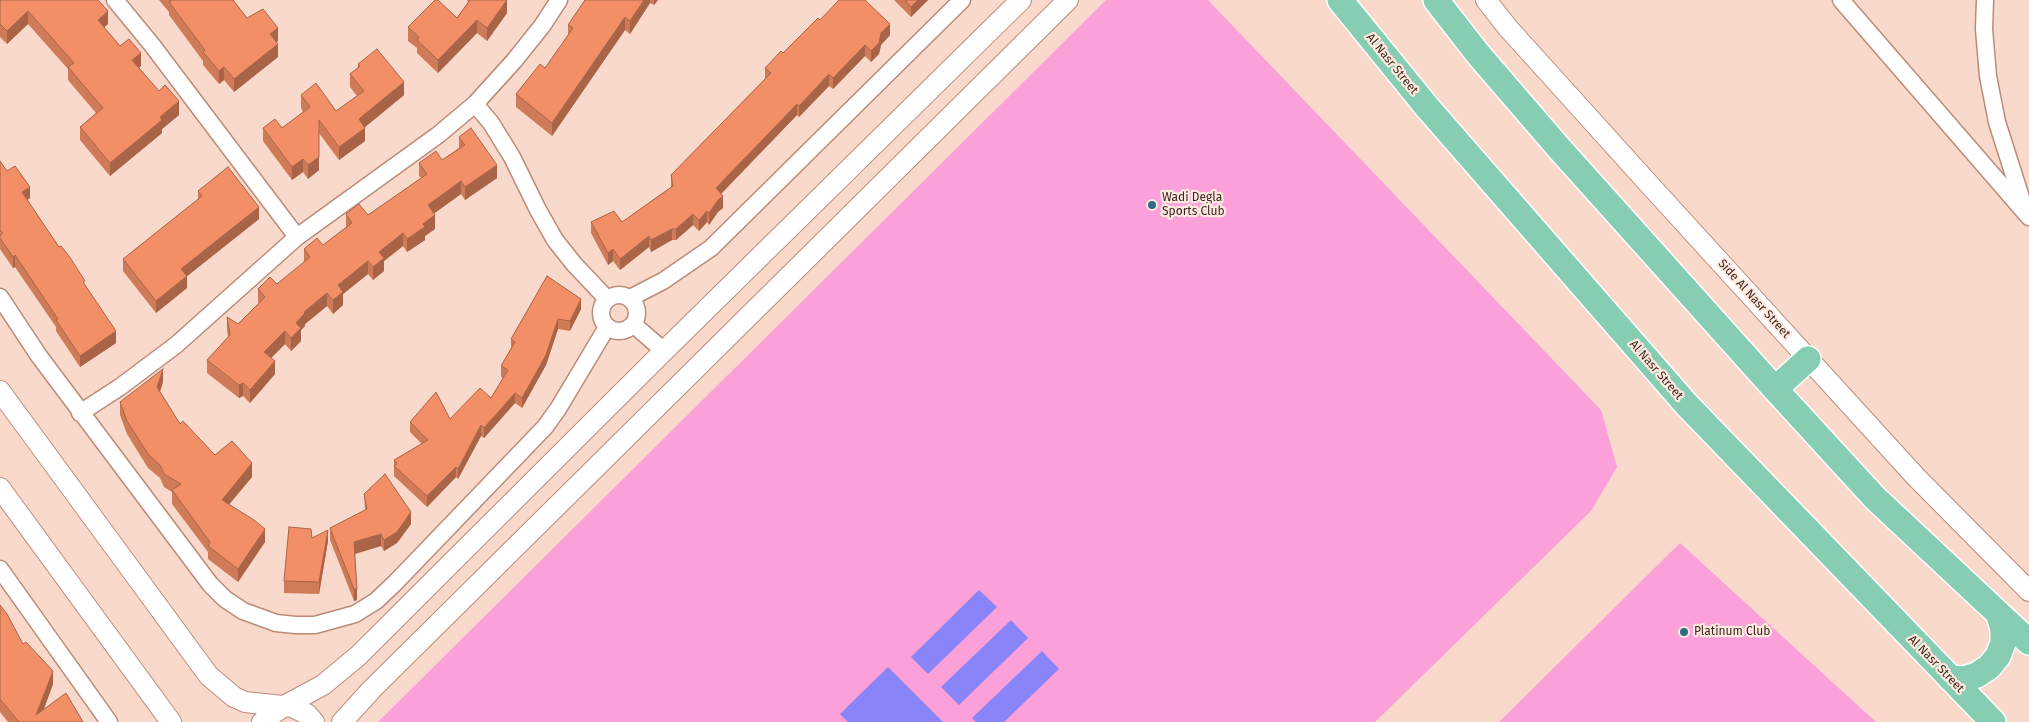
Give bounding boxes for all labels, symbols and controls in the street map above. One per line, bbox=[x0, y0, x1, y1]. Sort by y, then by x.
street label: Al Nasr Street bbox=[1363, 31, 1421, 97]
place label: Wadi Degla Sports Club bbox=[1162, 191, 1225, 219]
marker: Wadi Degla Sports Club bbox=[1146, 199, 1158, 211]
street label: Side Al Nasr Street bbox=[1715, 257, 1793, 341]
street label: Al Nasr Street bbox=[1626, 337, 1686, 403]
place label: Platinum Club bbox=[1694, 625, 1770, 639]
marker: Platinum Club bbox=[1678, 626, 1690, 638]
street label: Al Nasr Street bbox=[1905, 632, 1967, 696]

